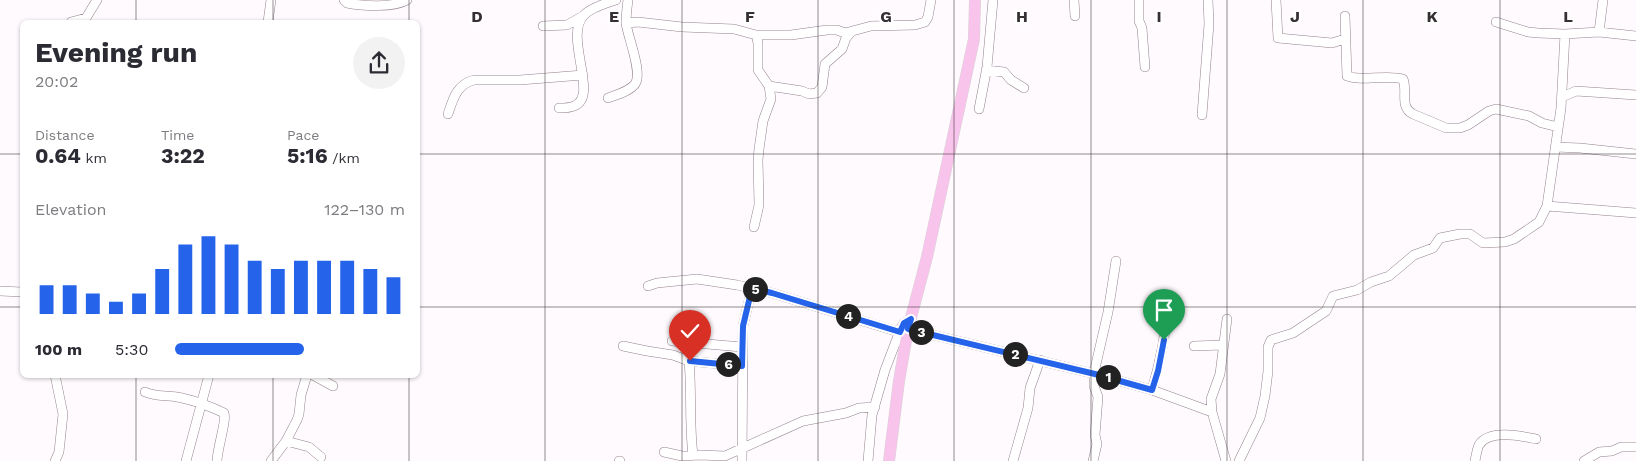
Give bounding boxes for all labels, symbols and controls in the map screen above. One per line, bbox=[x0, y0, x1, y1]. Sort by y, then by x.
text: D bbox=[471, 7, 483, 26]
text: E bbox=[609, 7, 619, 26]
text: F bbox=[745, 7, 755, 26]
text: G bbox=[880, 7, 892, 26]
text: H bbox=[1016, 7, 1028, 26]
text: I bbox=[1156, 7, 1162, 26]
text: J bbox=[1290, 7, 1300, 26]
text: K bbox=[1426, 7, 1438, 26]
text: L bbox=[1563, 7, 1573, 26]
text: Evening run bbox=[35, 36, 197, 69]
button: share bbox=[353, 37, 405, 89]
text: 20:02 bbox=[35, 72, 78, 91]
text: Distance bbox=[35, 127, 95, 143]
text: Time bbox=[161, 127, 194, 143]
text: Pace bbox=[287, 127, 319, 143]
text: 0.64 bbox=[35, 143, 81, 168]
text: 3:22 bbox=[161, 143, 205, 168]
text: 5:16 bbox=[287, 143, 328, 168]
text: km bbox=[81, 150, 107, 166]
text: /km bbox=[328, 150, 360, 166]
text: Elevation bbox=[35, 200, 106, 219]
text: 122–130 m bbox=[324, 200, 405, 219]
pin: 5 bbox=[742, 276, 768, 302]
text: 5 bbox=[751, 281, 760, 297]
pin bbox=[1143, 289, 1185, 340]
icon: arrive bbox=[1150, 296, 1178, 324]
pin: 4 bbox=[836, 304, 860, 328]
text: 4 bbox=[844, 308, 853, 324]
pin bbox=[669, 310, 711, 361]
icon: check bbox=[676, 317, 704, 345]
pin: 3 bbox=[908, 320, 934, 344]
text: 3 bbox=[917, 324, 926, 340]
text: 100 m bbox=[35, 340, 82, 359]
text: 5:30 bbox=[115, 340, 148, 359]
pin: 2 bbox=[1002, 342, 1028, 366]
text: 2 bbox=[1011, 346, 1020, 362]
pin: 6 bbox=[716, 352, 740, 376]
text: 6 bbox=[724, 356, 733, 372]
pin: 1 bbox=[1096, 364, 1120, 390]
text: 1 bbox=[1105, 369, 1112, 385]

